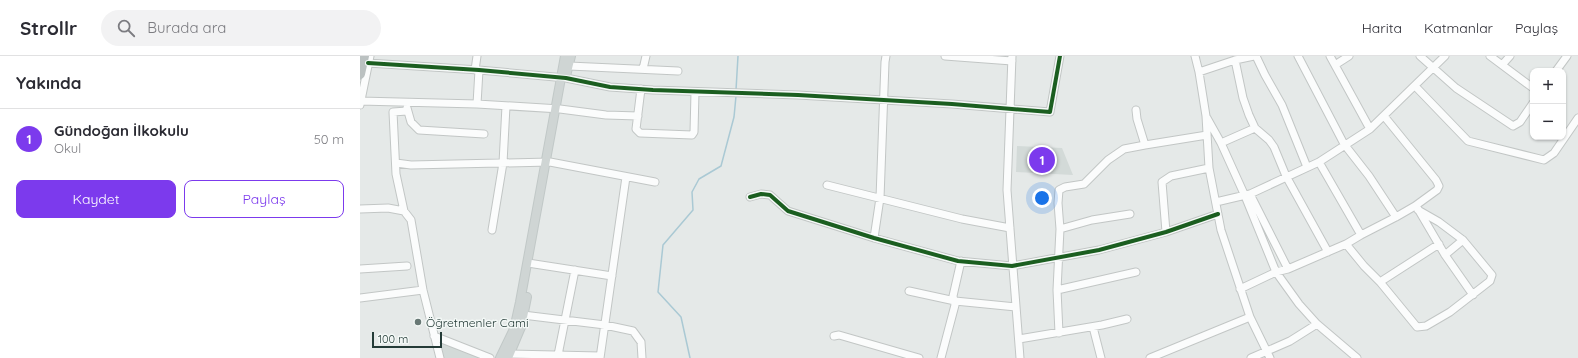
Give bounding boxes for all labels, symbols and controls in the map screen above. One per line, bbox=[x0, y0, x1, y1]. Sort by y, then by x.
search box bbox=[101, 10, 381, 46]
text: Strollr bbox=[20, 16, 77, 40]
icon: search bbox=[115, 17, 137, 39]
text: Burada ara bbox=[147, 18, 226, 37]
text: Harita bbox=[1362, 19, 1402, 37]
text: Katmanlar bbox=[1424, 19, 1493, 37]
text: Paylaş bbox=[1515, 19, 1558, 37]
map controls bbox=[1530, 68, 1566, 140]
button: + bbox=[1530, 68, 1566, 104]
text: Yakında bbox=[16, 72, 81, 93]
button: − bbox=[1530, 104, 1566, 140]
text: Gündoğan İlkokulu bbox=[54, 121, 189, 140]
text: 1 bbox=[26, 131, 32, 147]
text: 50 m bbox=[314, 131, 344, 147]
text: Okul bbox=[54, 140, 81, 156]
pin: 1 bbox=[1029, 145, 1055, 175]
button: Kaydet bbox=[16, 180, 176, 218]
button: Paylaş bbox=[184, 180, 344, 218]
your location bbox=[1032, 188, 1052, 208]
place label: Öğretmenler Cami bbox=[426, 315, 528, 330]
marker: Öğretmenler Cami bbox=[413, 317, 423, 327]
scale bar bbox=[372, 330, 442, 349]
text: 100 m bbox=[378, 332, 408, 346]

